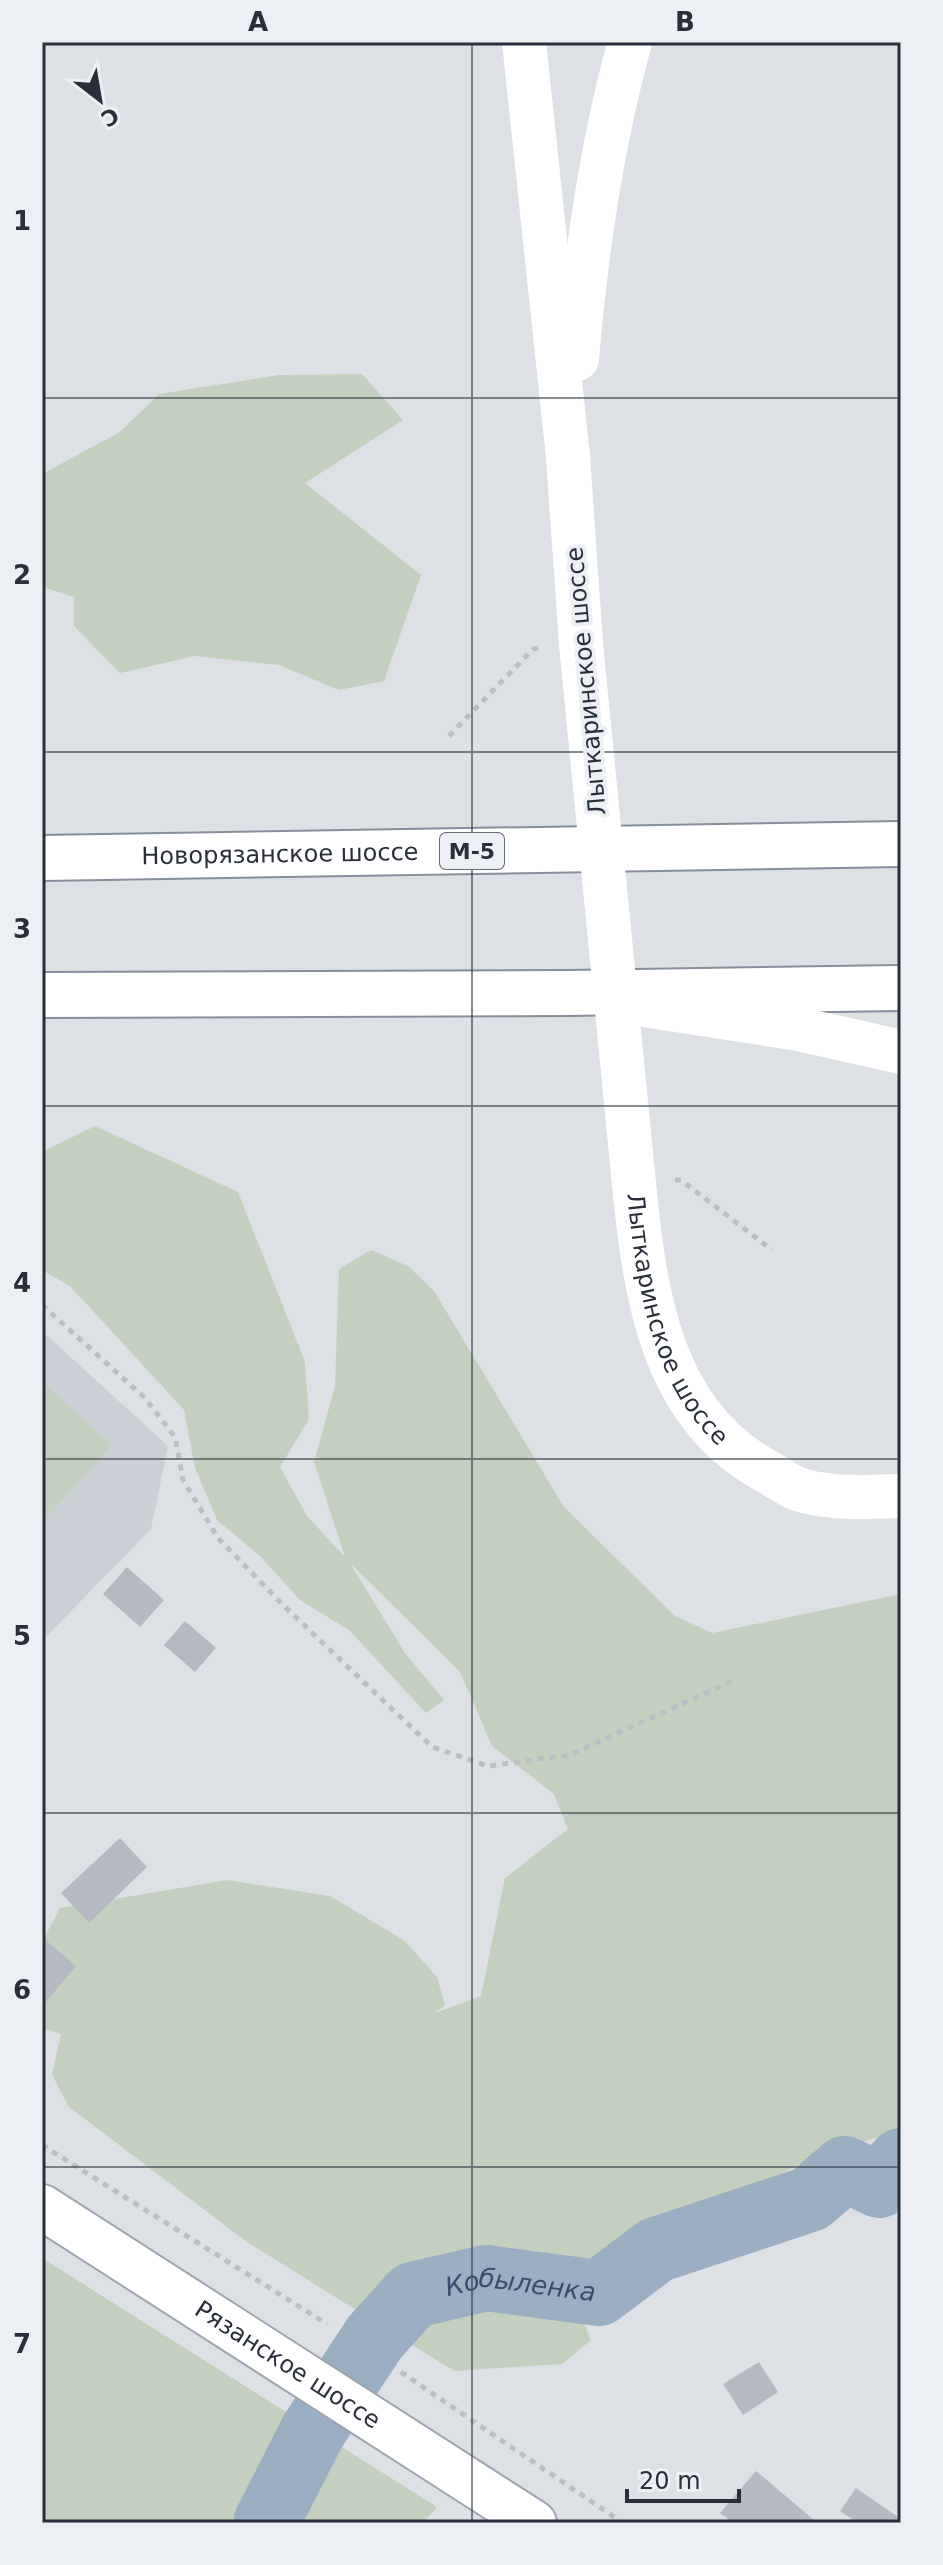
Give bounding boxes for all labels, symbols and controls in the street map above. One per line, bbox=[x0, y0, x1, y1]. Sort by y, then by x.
text: A bbox=[248, 7, 268, 37]
text: B bbox=[675, 7, 695, 37]
north arrow bbox=[60, 60, 140, 140]
text: С bbox=[97, 102, 123, 132]
text: 1 bbox=[13, 206, 31, 236]
street label: Лыткаринское шоссе bbox=[560, 546, 612, 816]
text: 2 bbox=[13, 560, 31, 590]
road number: М-5 bbox=[440, 833, 504, 869]
street label: Новорязанское шоссе bbox=[141, 838, 419, 870]
text: 3 bbox=[13, 914, 31, 944]
street label: Лыткаринское шоссе bbox=[621, 1192, 734, 1451]
text: 4 bbox=[13, 1268, 31, 1298]
text: 5 bbox=[13, 1621, 31, 1651]
text: 6 bbox=[13, 1975, 31, 2005]
water label: Кобыленка bbox=[442, 2262, 598, 2307]
street label: Рязанское шоссе bbox=[190, 2295, 386, 2435]
text: 7 bbox=[13, 2329, 31, 2359]
scale bar bbox=[627, 2453, 739, 2503]
text: 20 m bbox=[639, 2467, 701, 2495]

